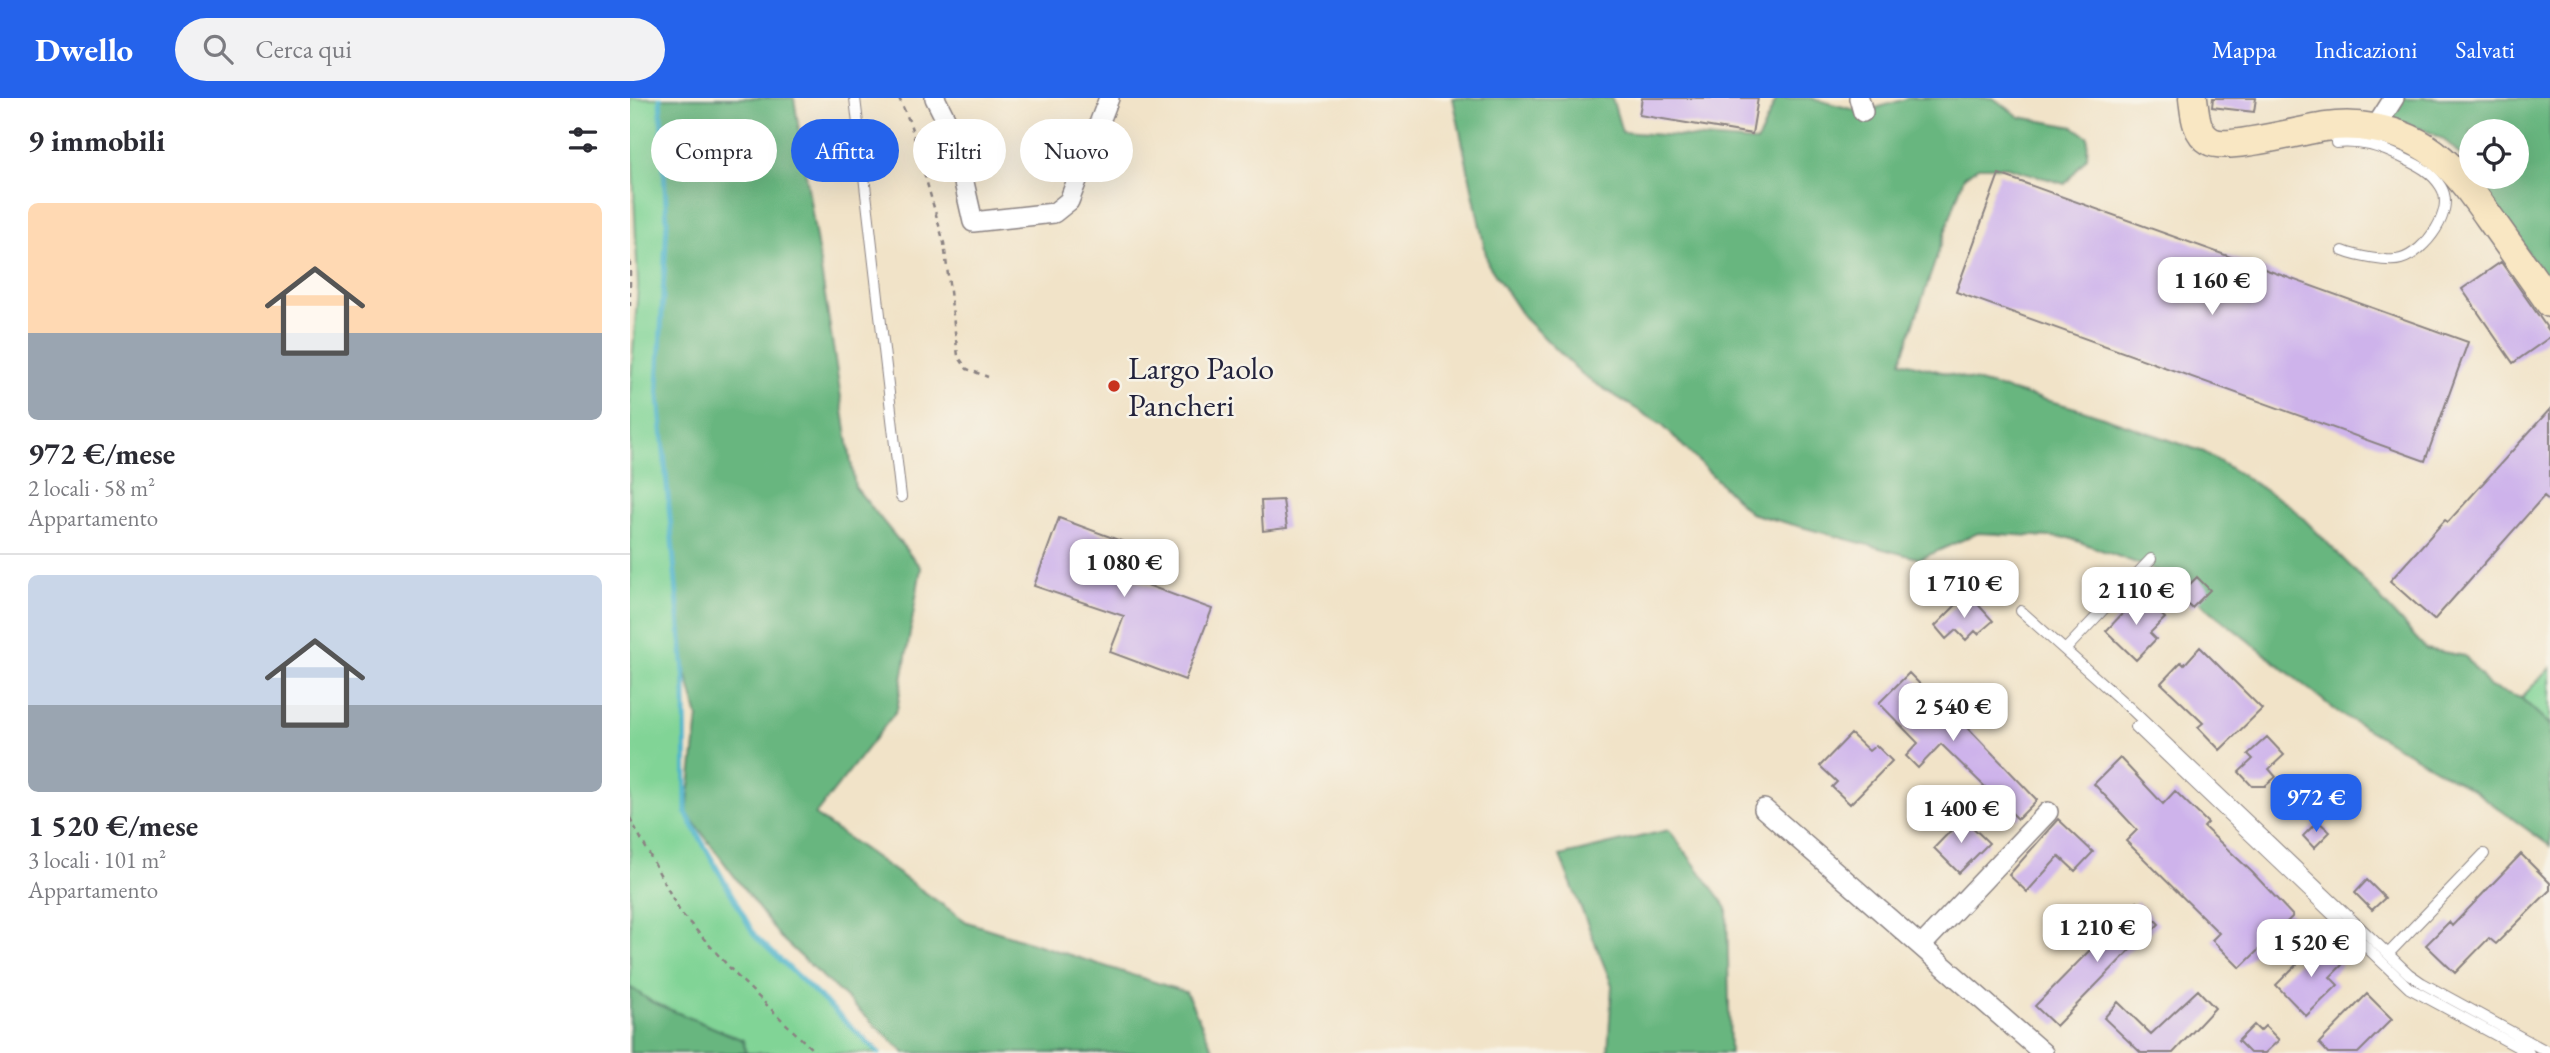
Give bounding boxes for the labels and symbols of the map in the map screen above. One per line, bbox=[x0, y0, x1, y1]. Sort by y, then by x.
pin: 1 160 € bbox=[2147, 258, 2277, 317]
place label: Largo Paolo Pancheri bbox=[1128, 347, 1274, 426]
marker: Largo Paolo Pancheri bbox=[1106, 378, 1122, 394]
pin: 1 080 € bbox=[1059, 540, 1189, 599]
pin: 1 710 € bbox=[1899, 560, 2029, 620]
pin: 2 110 € bbox=[2071, 568, 2201, 627]
pin: 2 540 € bbox=[1888, 684, 2018, 743]
pin: 972 € bbox=[2267, 774, 2365, 834]
pin: 1 400 € bbox=[1896, 786, 2026, 845]
pin: 1 210 € bbox=[2032, 904, 2162, 964]
pin: 1 520 € bbox=[2246, 920, 2376, 979]

